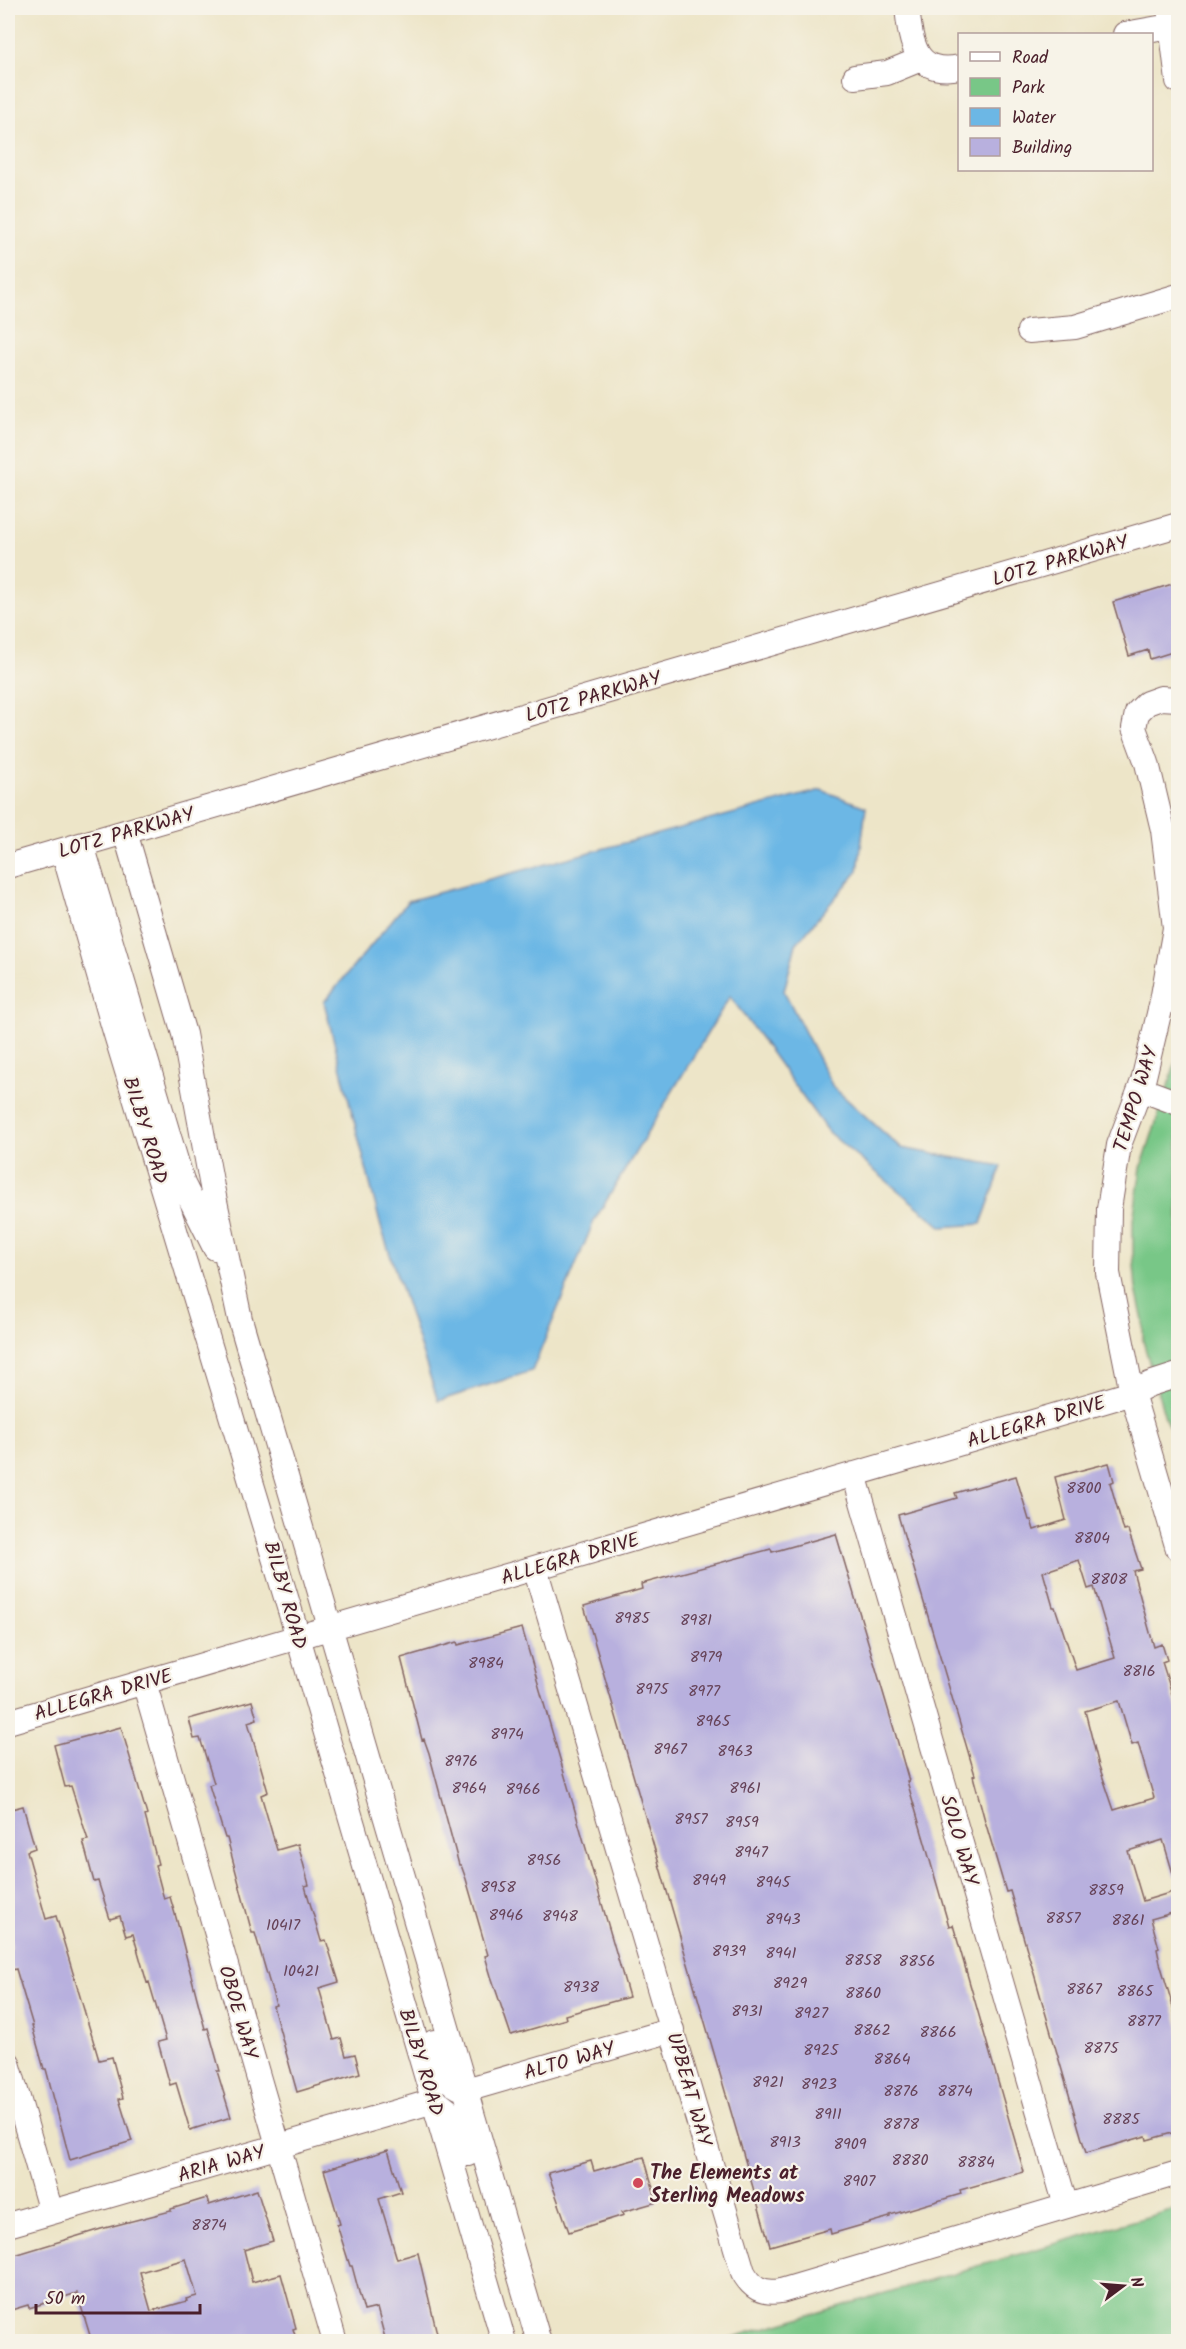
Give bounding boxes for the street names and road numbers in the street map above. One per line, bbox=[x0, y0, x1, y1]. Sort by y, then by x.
street label: LOTZ PARKWAY bbox=[989, 527, 1134, 597]
street label: LOTZ PARKWAY bbox=[522, 663, 667, 733]
street label: LOTZ PARKWAY bbox=[55, 799, 200, 869]
street label: TEMPO WAY bbox=[1106, 1042, 1169, 1156]
street label: BILBY ROAD bbox=[113, 1073, 176, 1188]
street label: ALLEGRA DRIVE bbox=[963, 1387, 1111, 1458]
street label: ALLEGRA DRIVE bbox=[497, 1524, 645, 1595]
street label: BILBY ROAD bbox=[253, 1538, 315, 1653]
street label: ALLEGRA DRIVE bbox=[30, 1660, 178, 1731]
street label: SOLO WAY bbox=[930, 1791, 987, 1891]
street label: OBOE WAY bbox=[208, 1962, 266, 2065]
street label: BILBY ROAD bbox=[389, 2005, 452, 2120]
street label: UPBEAT WAY bbox=[657, 2029, 720, 2152]
street label: ALTO WAY bbox=[520, 2033, 620, 2090]
street label: ARIA WAY bbox=[174, 2137, 270, 2193]

